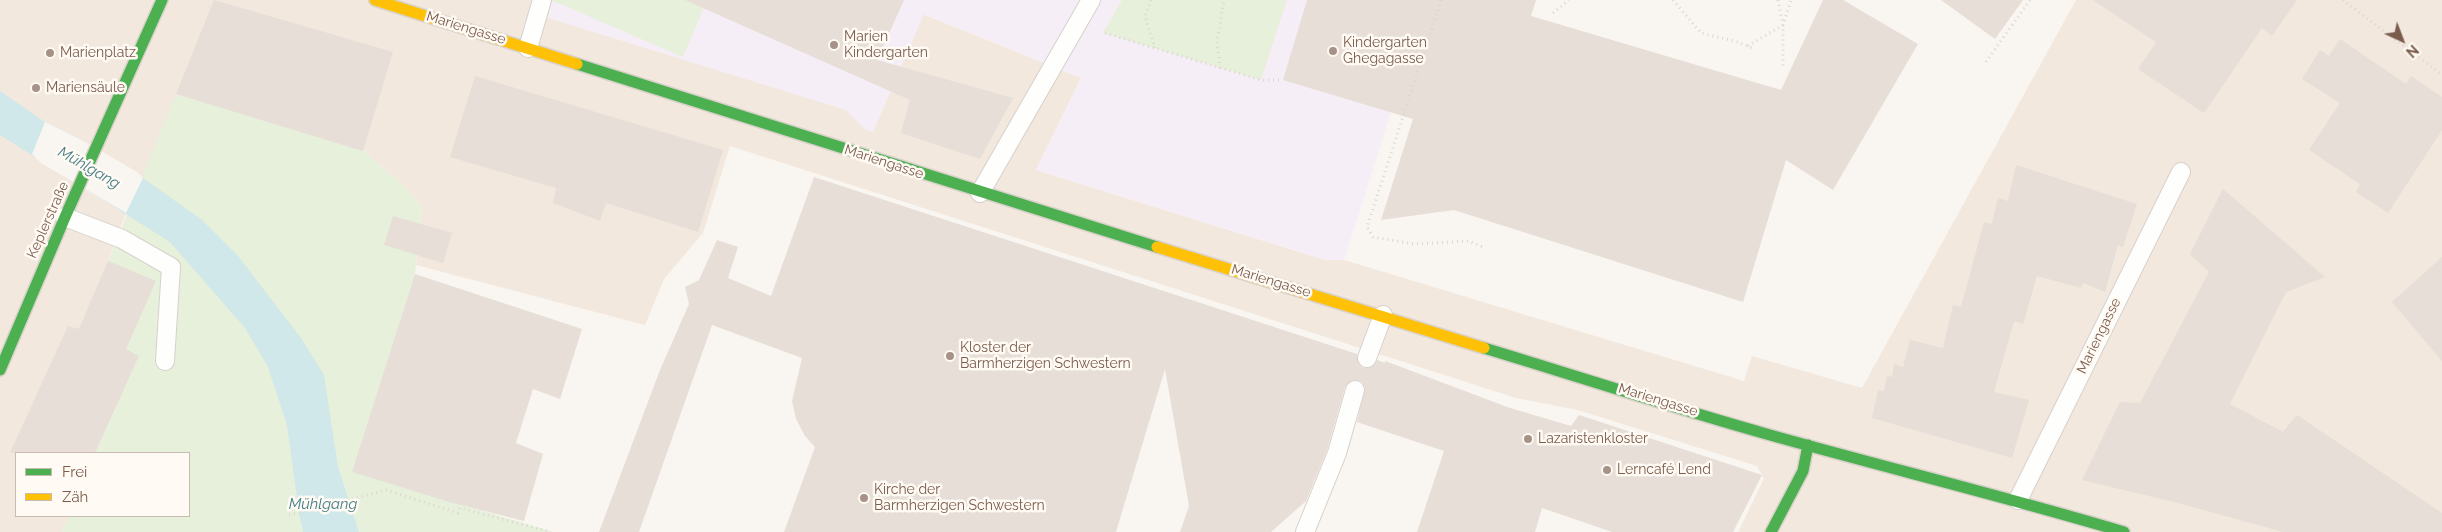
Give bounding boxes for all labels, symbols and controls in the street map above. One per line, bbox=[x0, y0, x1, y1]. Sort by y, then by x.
street label: Mariengasse bbox=[424, 8, 508, 48]
north arrow bbox=[2377, 15, 2427, 65]
place label: Marien Kindergarten bbox=[844, 29, 928, 62]
place label: Kindergarten Ghegagasse bbox=[1343, 35, 1427, 68]
marker: Marien Kindergarten bbox=[828, 39, 840, 51]
text: N bbox=[2403, 41, 2422, 60]
place label: Marienplatz bbox=[60, 45, 136, 61]
marker: Kindergarten Ghegagasse bbox=[1327, 45, 1339, 57]
marker: Marienplatz bbox=[44, 47, 56, 59]
place label: Mariensäule bbox=[46, 80, 125, 96]
marker: Mariensäule bbox=[30, 82, 42, 94]
street label: Mariengasse bbox=[842, 141, 926, 183]
water label: Mühlgang bbox=[55, 143, 123, 193]
street label: Keplerstraße bbox=[24, 179, 72, 261]
street label: Mariengasse bbox=[1229, 261, 1313, 301]
street label: Mariengasse bbox=[2073, 295, 2125, 377]
place label: Kloster der Barmherzigen Schwestern bbox=[960, 340, 1131, 372]
marker: Kloster der Barmherzigen Schwestern bbox=[944, 350, 956, 362]
street label: Mariengasse bbox=[1616, 380, 1700, 420]
place label: Lazaristenkloster bbox=[1538, 431, 1648, 447]
marker: Lazaristenkloster bbox=[1522, 433, 1534, 445]
legend bbox=[15, 452, 190, 517]
place label: Lerncafé Lend bbox=[1617, 462, 1711, 478]
text: Frei bbox=[62, 463, 87, 481]
marker: Lerncafé Lend bbox=[1601, 464, 1613, 476]
place label: Kirche der Barmherzigen Schwestern bbox=[874, 482, 1045, 514]
text: Zäh bbox=[62, 488, 88, 506]
marker: Kirche der Barmherzigen Schwestern bbox=[858, 492, 870, 504]
water label: Mühlgang bbox=[289, 495, 357, 513]

